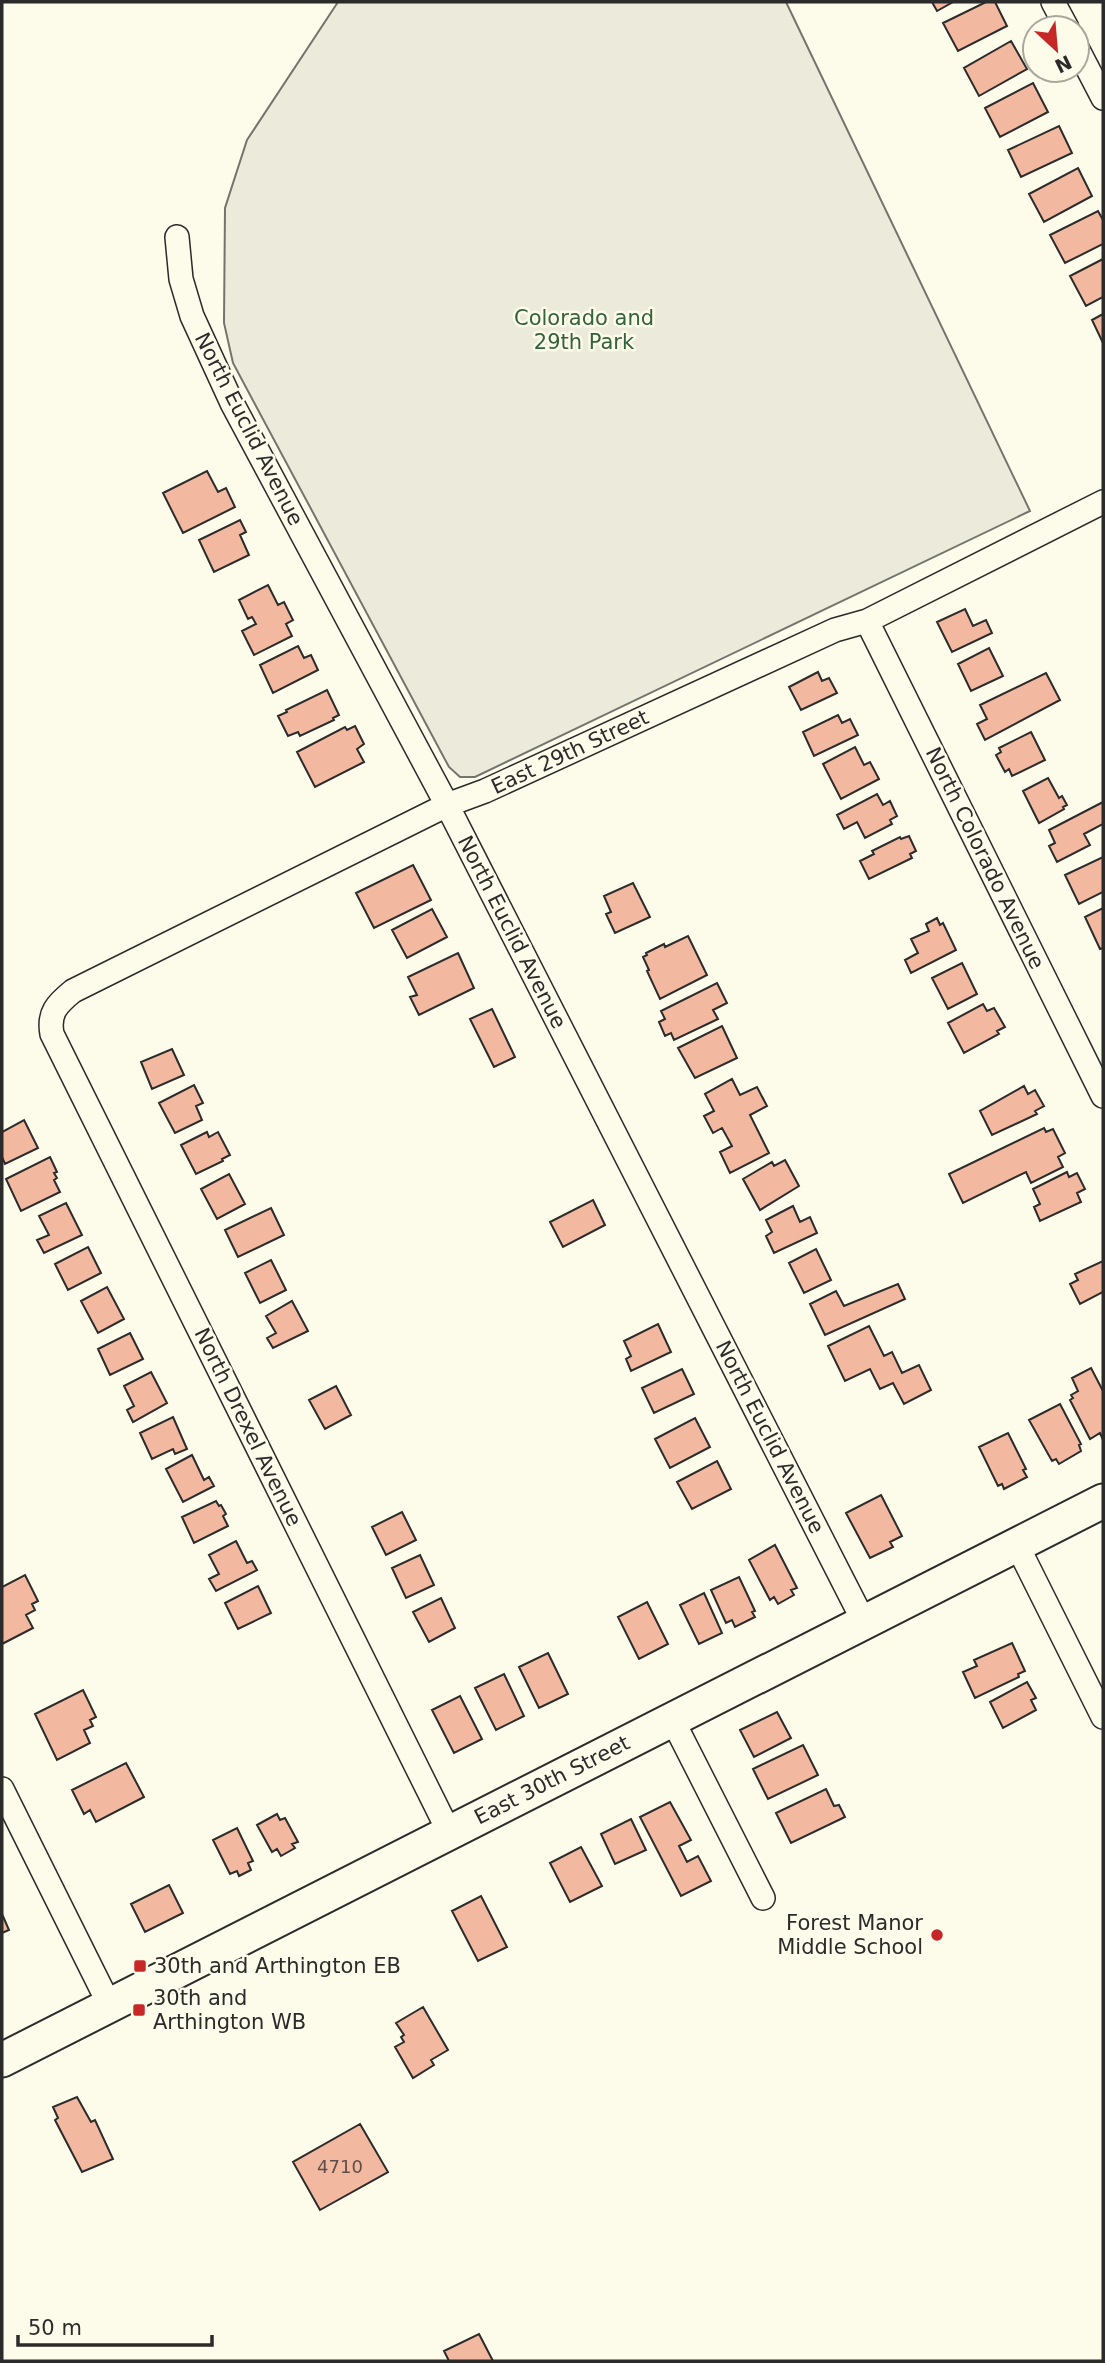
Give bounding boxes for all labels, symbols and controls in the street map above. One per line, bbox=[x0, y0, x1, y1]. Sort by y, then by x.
north arrow bbox=[1021, 14, 1091, 84]
text: N bbox=[1051, 51, 1075, 78]
park label: Colorado and 29th Park bbox=[514, 306, 654, 354]
street label: North Euclid Avenue bbox=[190, 329, 308, 529]
street label: East 29th Street bbox=[488, 705, 652, 799]
street label: North Colorado Avenue bbox=[921, 743, 1049, 973]
street label: North Euclid Avenue bbox=[453, 832, 571, 1032]
street label: North Drexel Avenue bbox=[190, 1324, 306, 1530]
street label: North Euclid Avenue bbox=[711, 1337, 829, 1537]
street label: East 30th Street bbox=[470, 1731, 634, 1829]
place label: Forest Manor Middle School bbox=[777, 1911, 923, 1959]
marker: Forest Manor Middle School bbox=[929, 1927, 945, 1943]
place label: 30th and Arthington EB bbox=[154, 1954, 401, 1978]
marker: 30th and Arthington EB bbox=[132, 1958, 148, 1974]
place label: 30th and Arthington WB bbox=[153, 1986, 306, 2034]
marker: 30th and Arthington WB bbox=[131, 2002, 147, 2018]
house number: 4710 bbox=[317, 2156, 363, 2177]
scale bar bbox=[18, 2304, 212, 2348]
text: 50 m bbox=[28, 2316, 82, 2340]

